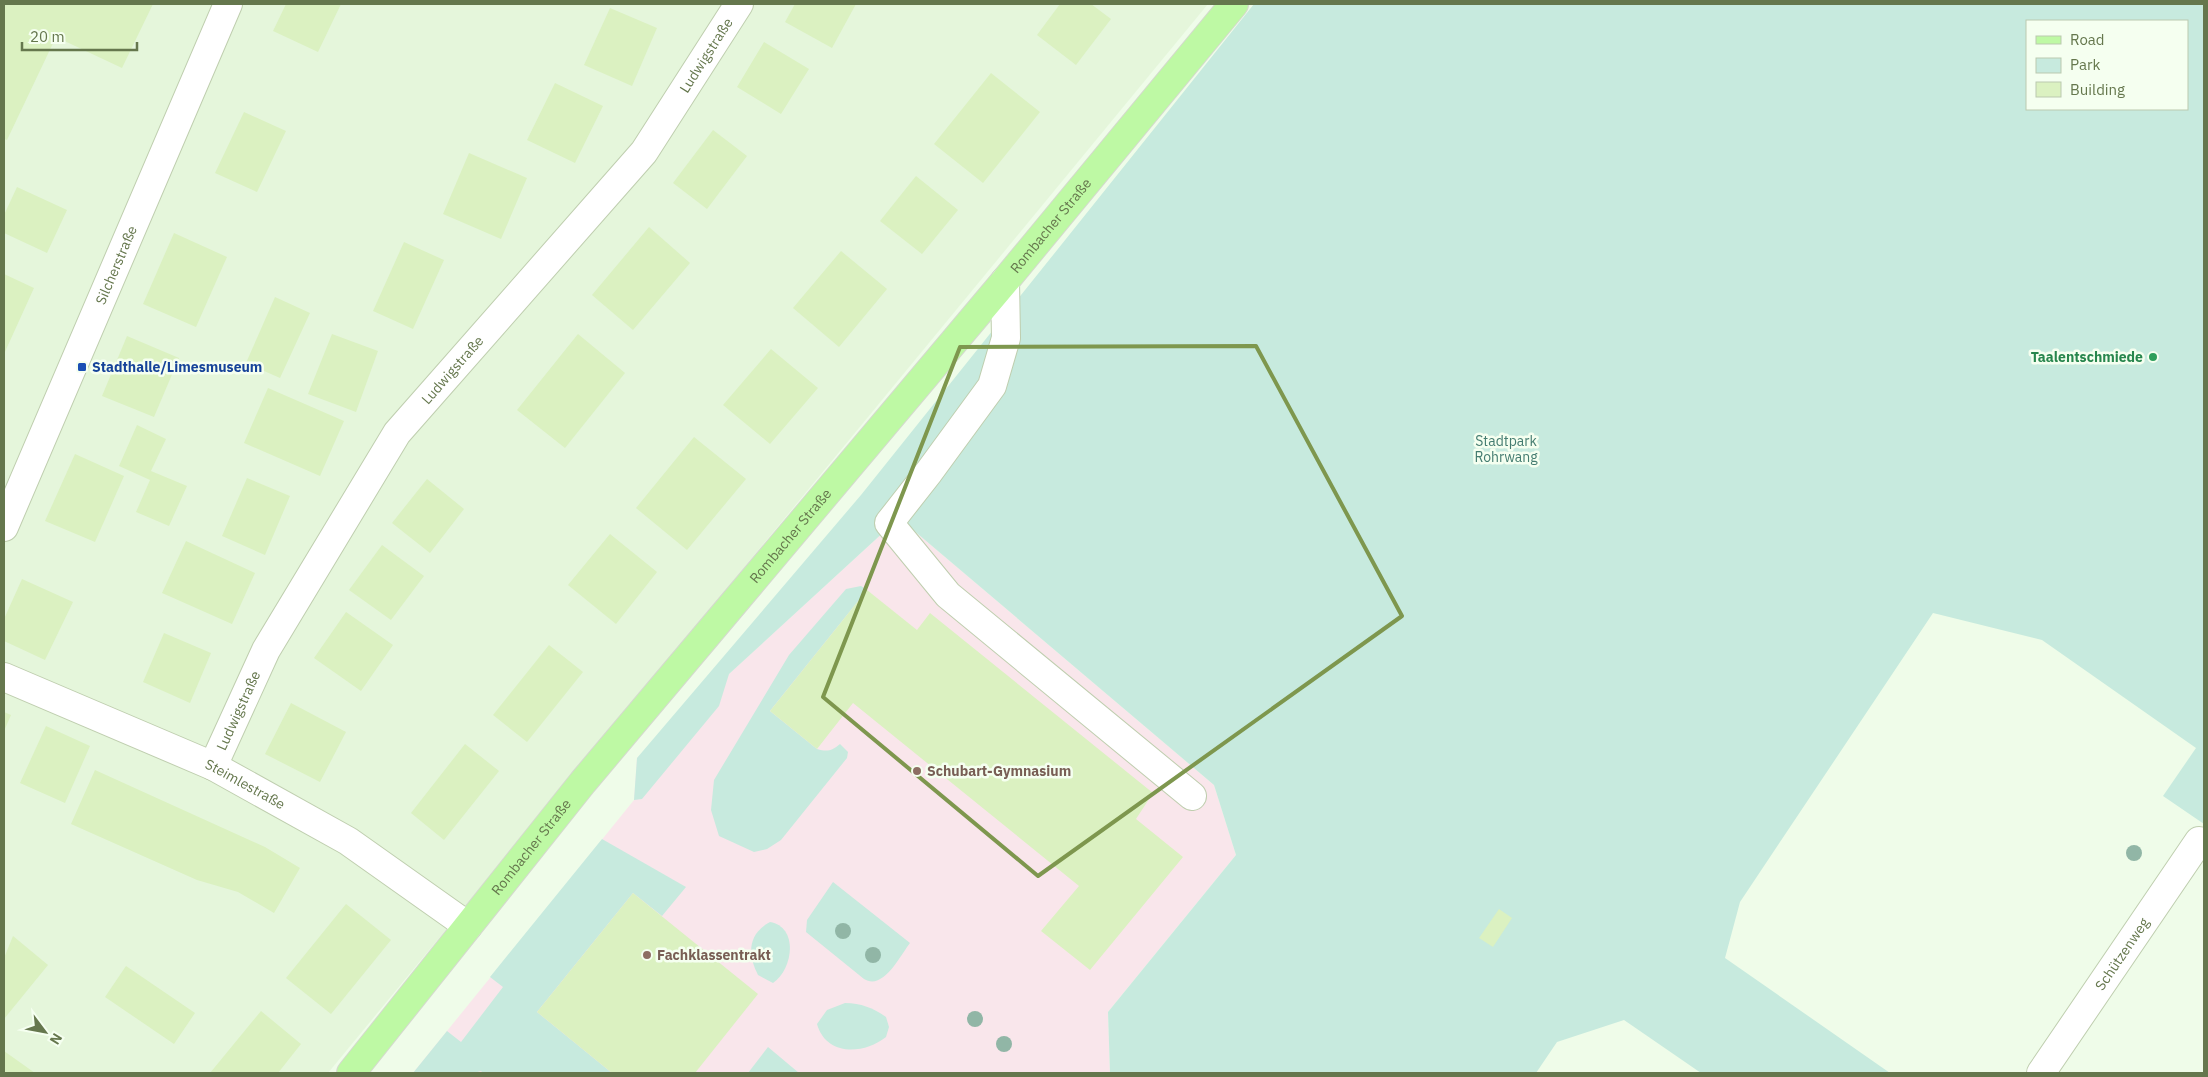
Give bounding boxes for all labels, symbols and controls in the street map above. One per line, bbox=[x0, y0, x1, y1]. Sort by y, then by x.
street label: Ludwigstraße bbox=[675, 14, 737, 96]
scale bar bbox=[22, 20, 138, 52]
legend bbox=[2026, 20, 2188, 110]
text: 20 m bbox=[30, 27, 65, 46]
text: Road bbox=[2070, 30, 2105, 49]
text: Park bbox=[2070, 55, 2100, 74]
text: Building bbox=[2070, 80, 2125, 99]
street label: Rombacher Straße bbox=[1006, 174, 1095, 277]
street label: Silcherstraße bbox=[91, 223, 141, 307]
street label: Ludwigstraße bbox=[417, 332, 488, 408]
place label: Taalentschmiede bbox=[2031, 348, 2143, 366]
marker: Taalentschmiede bbox=[2147, 351, 2159, 363]
place label: Stadthalle/Limesmuseum bbox=[92, 358, 262, 376]
marker: Stadthalle/Limesmuseum bbox=[76, 361, 88, 373]
park label: Stadtpark Rohrwang bbox=[1474, 432, 1538, 466]
street label: Rombacher Straße bbox=[745, 485, 835, 587]
street label: Ludwigstraße bbox=[212, 668, 264, 753]
street label: Steimlestraße bbox=[203, 755, 289, 813]
place label: Schubart-Gymnasium bbox=[927, 762, 1071, 780]
marker: Schubart-Gymnasium bbox=[911, 765, 923, 777]
street label: Rombacher Straße bbox=[487, 795, 575, 899]
street label: Schützenweg bbox=[2091, 914, 2153, 994]
place label: Fachklassentrakt bbox=[657, 946, 771, 964]
marker: Fachklassentrakt bbox=[641, 949, 653, 961]
north arrow bbox=[20, 1007, 70, 1057]
text: N bbox=[46, 1030, 66, 1048]

